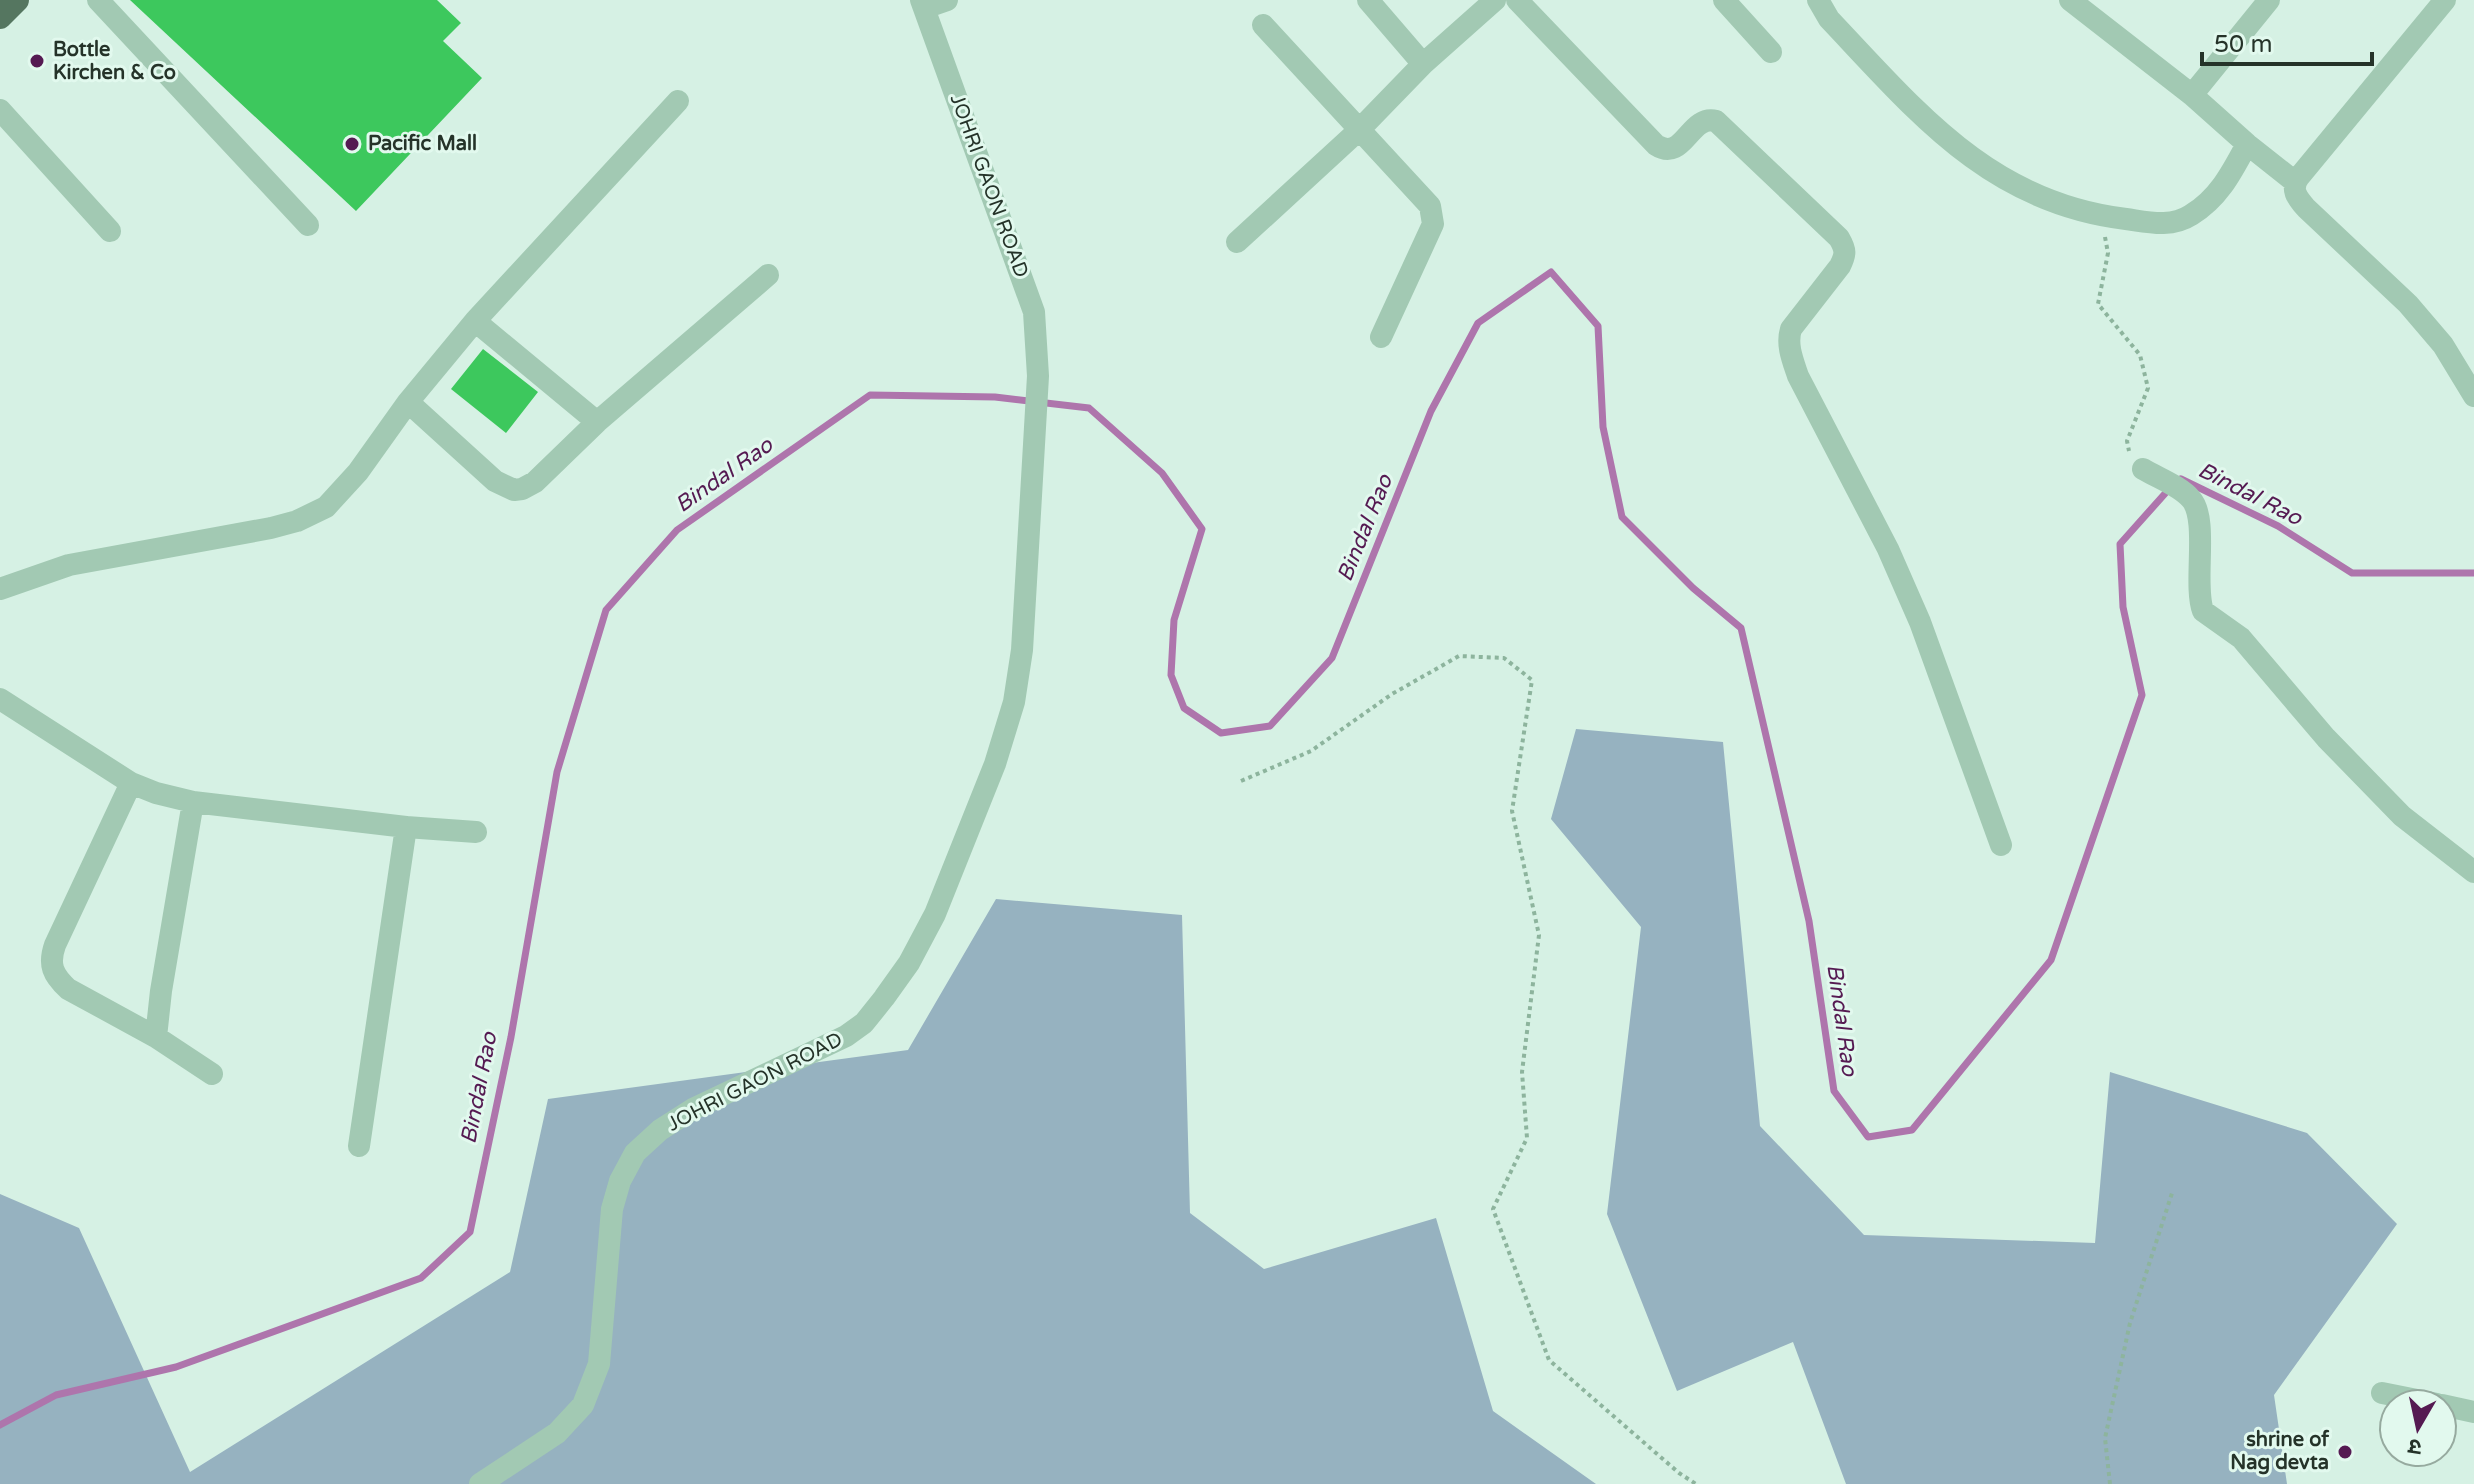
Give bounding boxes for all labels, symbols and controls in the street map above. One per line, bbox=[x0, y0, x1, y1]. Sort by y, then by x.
scale bar bbox=[2202, 16, 2372, 66]
text: 50 m bbox=[2214, 30, 2272, 59]
place label: Bottle Kirchen & Co bbox=[53, 38, 176, 85]
marker: Bottle Kirchen & Co bbox=[28, 52, 46, 70]
street label: JOHRI GAON ROAD bbox=[945, 91, 1033, 281]
place label: Pacific Mall bbox=[368, 132, 477, 156]
marker: Pacific Mall bbox=[343, 135, 361, 153]
water label: Bindal Rao bbox=[670, 431, 779, 518]
water label: Bindal Rao bbox=[2194, 457, 2308, 532]
water label: Bindal Rao bbox=[1332, 469, 1399, 585]
water label: Bindal Rao bbox=[1821, 962, 1863, 1079]
street label: JOHRI GAON ROAD bbox=[663, 1027, 847, 1137]
water label: Bindal Rao bbox=[455, 1029, 503, 1146]
north arrow bbox=[2378, 1388, 2458, 1468]
place label: shrine of Nag devta bbox=[2230, 1428, 2329, 1475]
text: उ bbox=[2406, 1433, 2423, 1461]
marker: shrine of Nag devta bbox=[2336, 1443, 2354, 1461]

